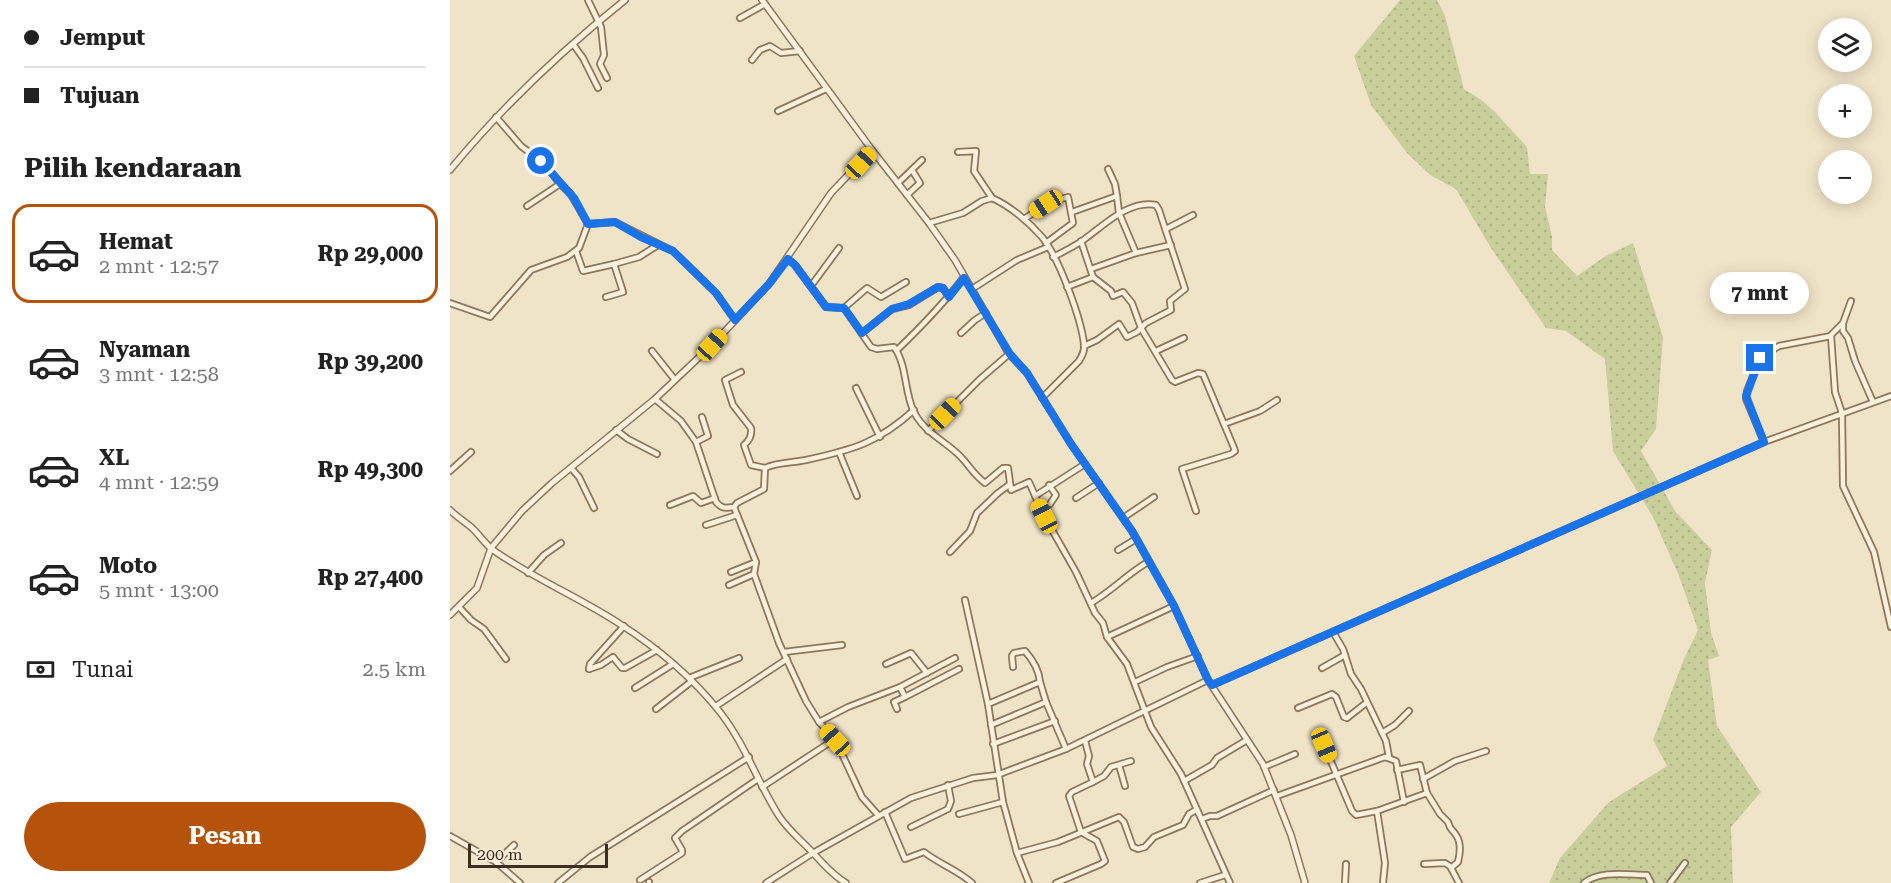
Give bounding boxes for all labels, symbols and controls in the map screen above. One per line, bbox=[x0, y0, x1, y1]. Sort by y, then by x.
map controls bbox=[1818, 18, 1872, 204]
button: layers bbox=[1818, 18, 1872, 72]
text: Jemput bbox=[60, 25, 145, 50]
text: Tujuan bbox=[60, 83, 140, 108]
button: + bbox=[1818, 84, 1872, 138]
car bbox=[842, 144, 880, 182]
route start bbox=[527, 147, 554, 174]
button: − bbox=[1818, 150, 1872, 204]
text: Pilih kendaraan bbox=[24, 152, 242, 184]
car bbox=[1026, 187, 1066, 221]
icon: car bbox=[27, 227, 81, 281]
text: Hemat bbox=[99, 229, 173, 254]
text: Rp 29,000 bbox=[318, 241, 423, 266]
text: 2 mnt · 12:57 bbox=[99, 254, 219, 278]
callout: 7 mnt bbox=[1710, 271, 1810, 313]
text: 7 mnt bbox=[1731, 281, 1788, 305]
car bbox=[693, 326, 731, 364]
icon: car bbox=[27, 335, 81, 389]
text: Nyaman bbox=[99, 337, 190, 362]
route end bbox=[1746, 344, 1773, 371]
text: Rp 39,200 bbox=[318, 349, 423, 374]
text: 3 mnt · 12:58 bbox=[99, 362, 219, 386]
car bbox=[926, 395, 964, 433]
icon: car bbox=[27, 443, 81, 497]
text: XL bbox=[99, 445, 129, 470]
text: Rp 49,300 bbox=[318, 457, 423, 482]
text: 4 mnt · 12:59 bbox=[99, 470, 219, 494]
car bbox=[1028, 496, 1060, 536]
icon: car bbox=[27, 551, 81, 605]
text: Moto bbox=[99, 553, 157, 578]
text: Rp 27,400 bbox=[318, 565, 423, 590]
text: 5 mnt · 13:00 bbox=[99, 578, 219, 602]
icon: cash bbox=[24, 653, 57, 686]
text: Tunai bbox=[72, 657, 133, 682]
text: 2.5 km bbox=[362, 657, 426, 681]
car bbox=[816, 721, 854, 759]
car bbox=[1309, 725, 1339, 765]
button: Pesan bbox=[24, 802, 426, 871]
scale bar bbox=[468, 841, 608, 868]
text: 200 m bbox=[477, 845, 523, 864]

